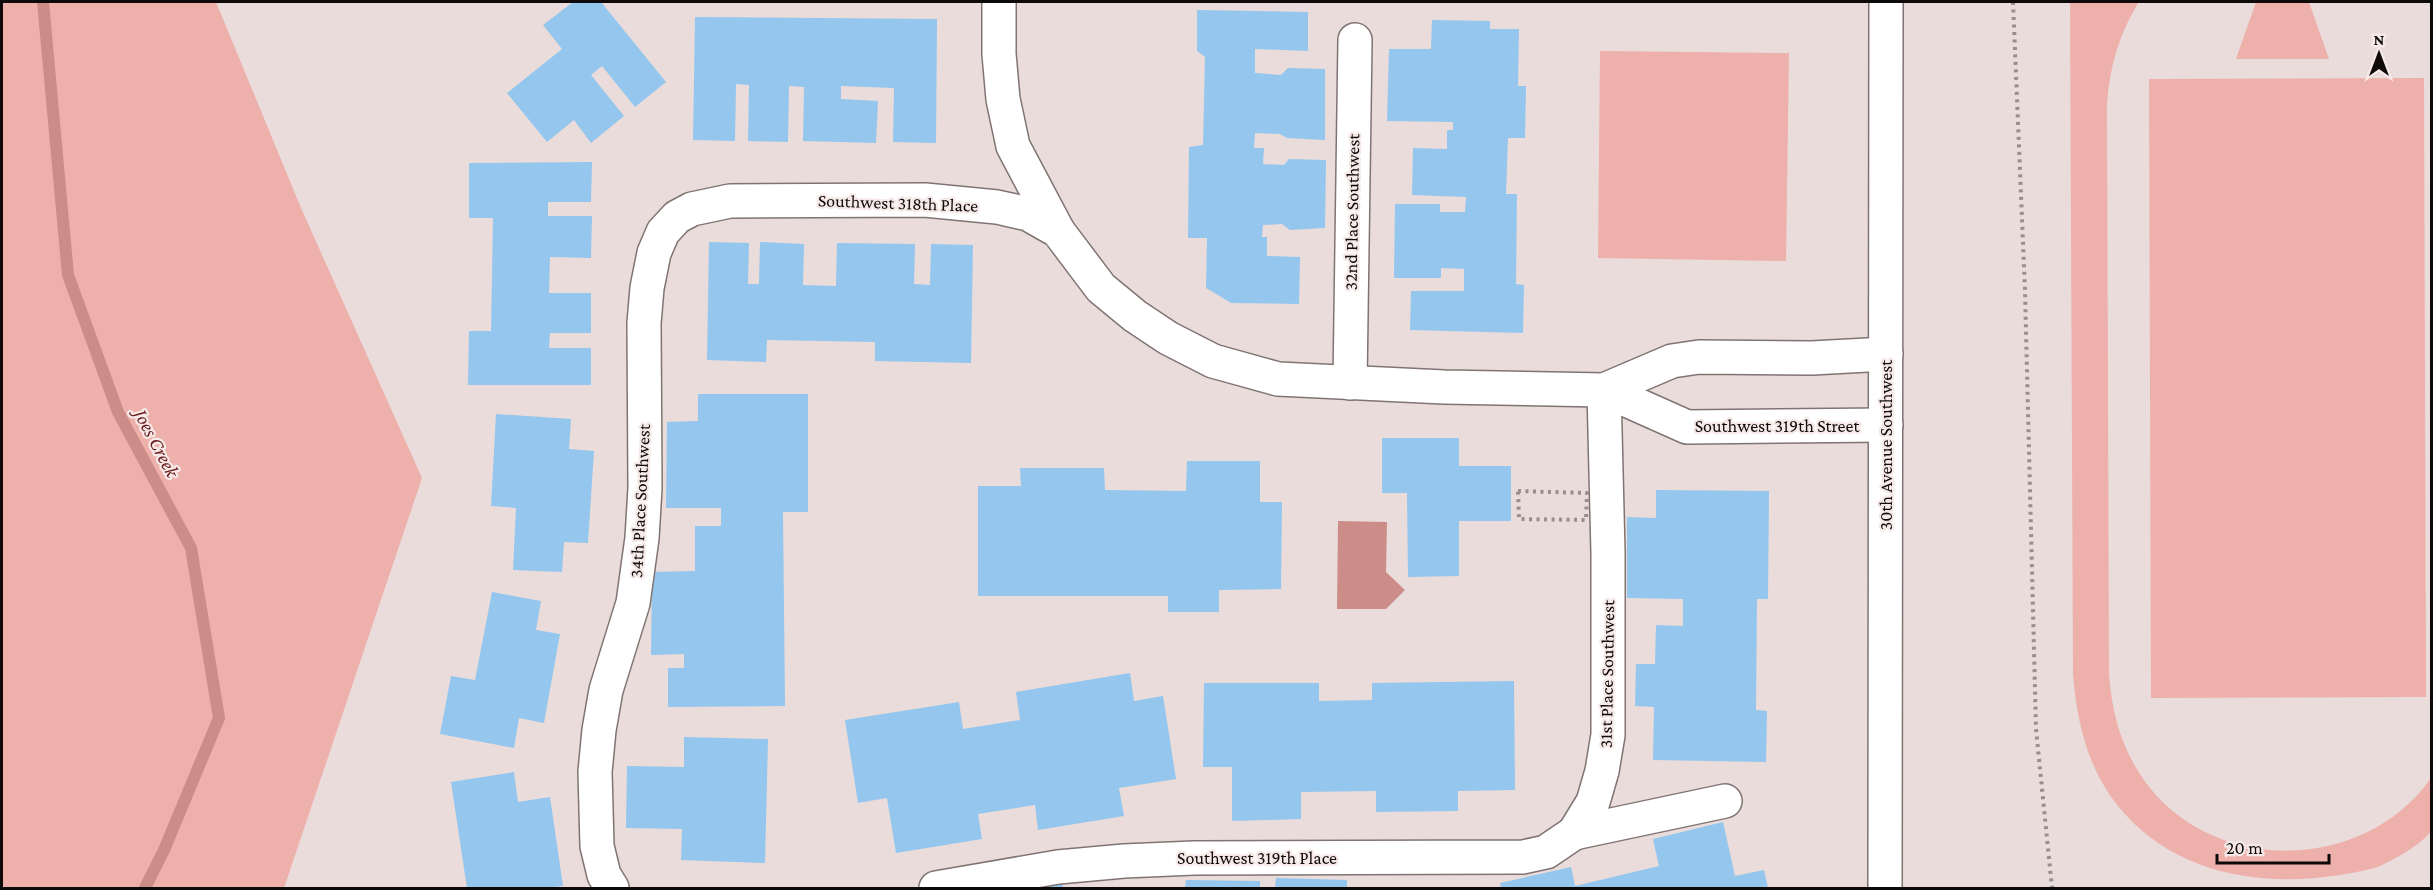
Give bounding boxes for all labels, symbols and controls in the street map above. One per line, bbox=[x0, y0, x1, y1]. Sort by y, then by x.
north arrow bbox=[2349, 24, 2409, 84]
text: N bbox=[2374, 31, 2385, 48]
street label: 32nd Place Southwest bbox=[1341, 132, 1363, 291]
street label: Southwest 318th Place bbox=[818, 190, 979, 216]
street label: 30th Avenue Southwest bbox=[1876, 359, 1896, 530]
water label: Joes Creek bbox=[128, 402, 185, 483]
street label: Southwest 319th Street bbox=[1695, 416, 1860, 436]
street label: 34th Place Southwest bbox=[626, 423, 654, 578]
street label: 31st Place Southwest bbox=[1596, 599, 1618, 748]
scale bar bbox=[2217, 827, 2330, 865]
text: 20 m bbox=[2226, 838, 2263, 858]
street label: Southwest 319th Place bbox=[1177, 848, 1337, 868]

